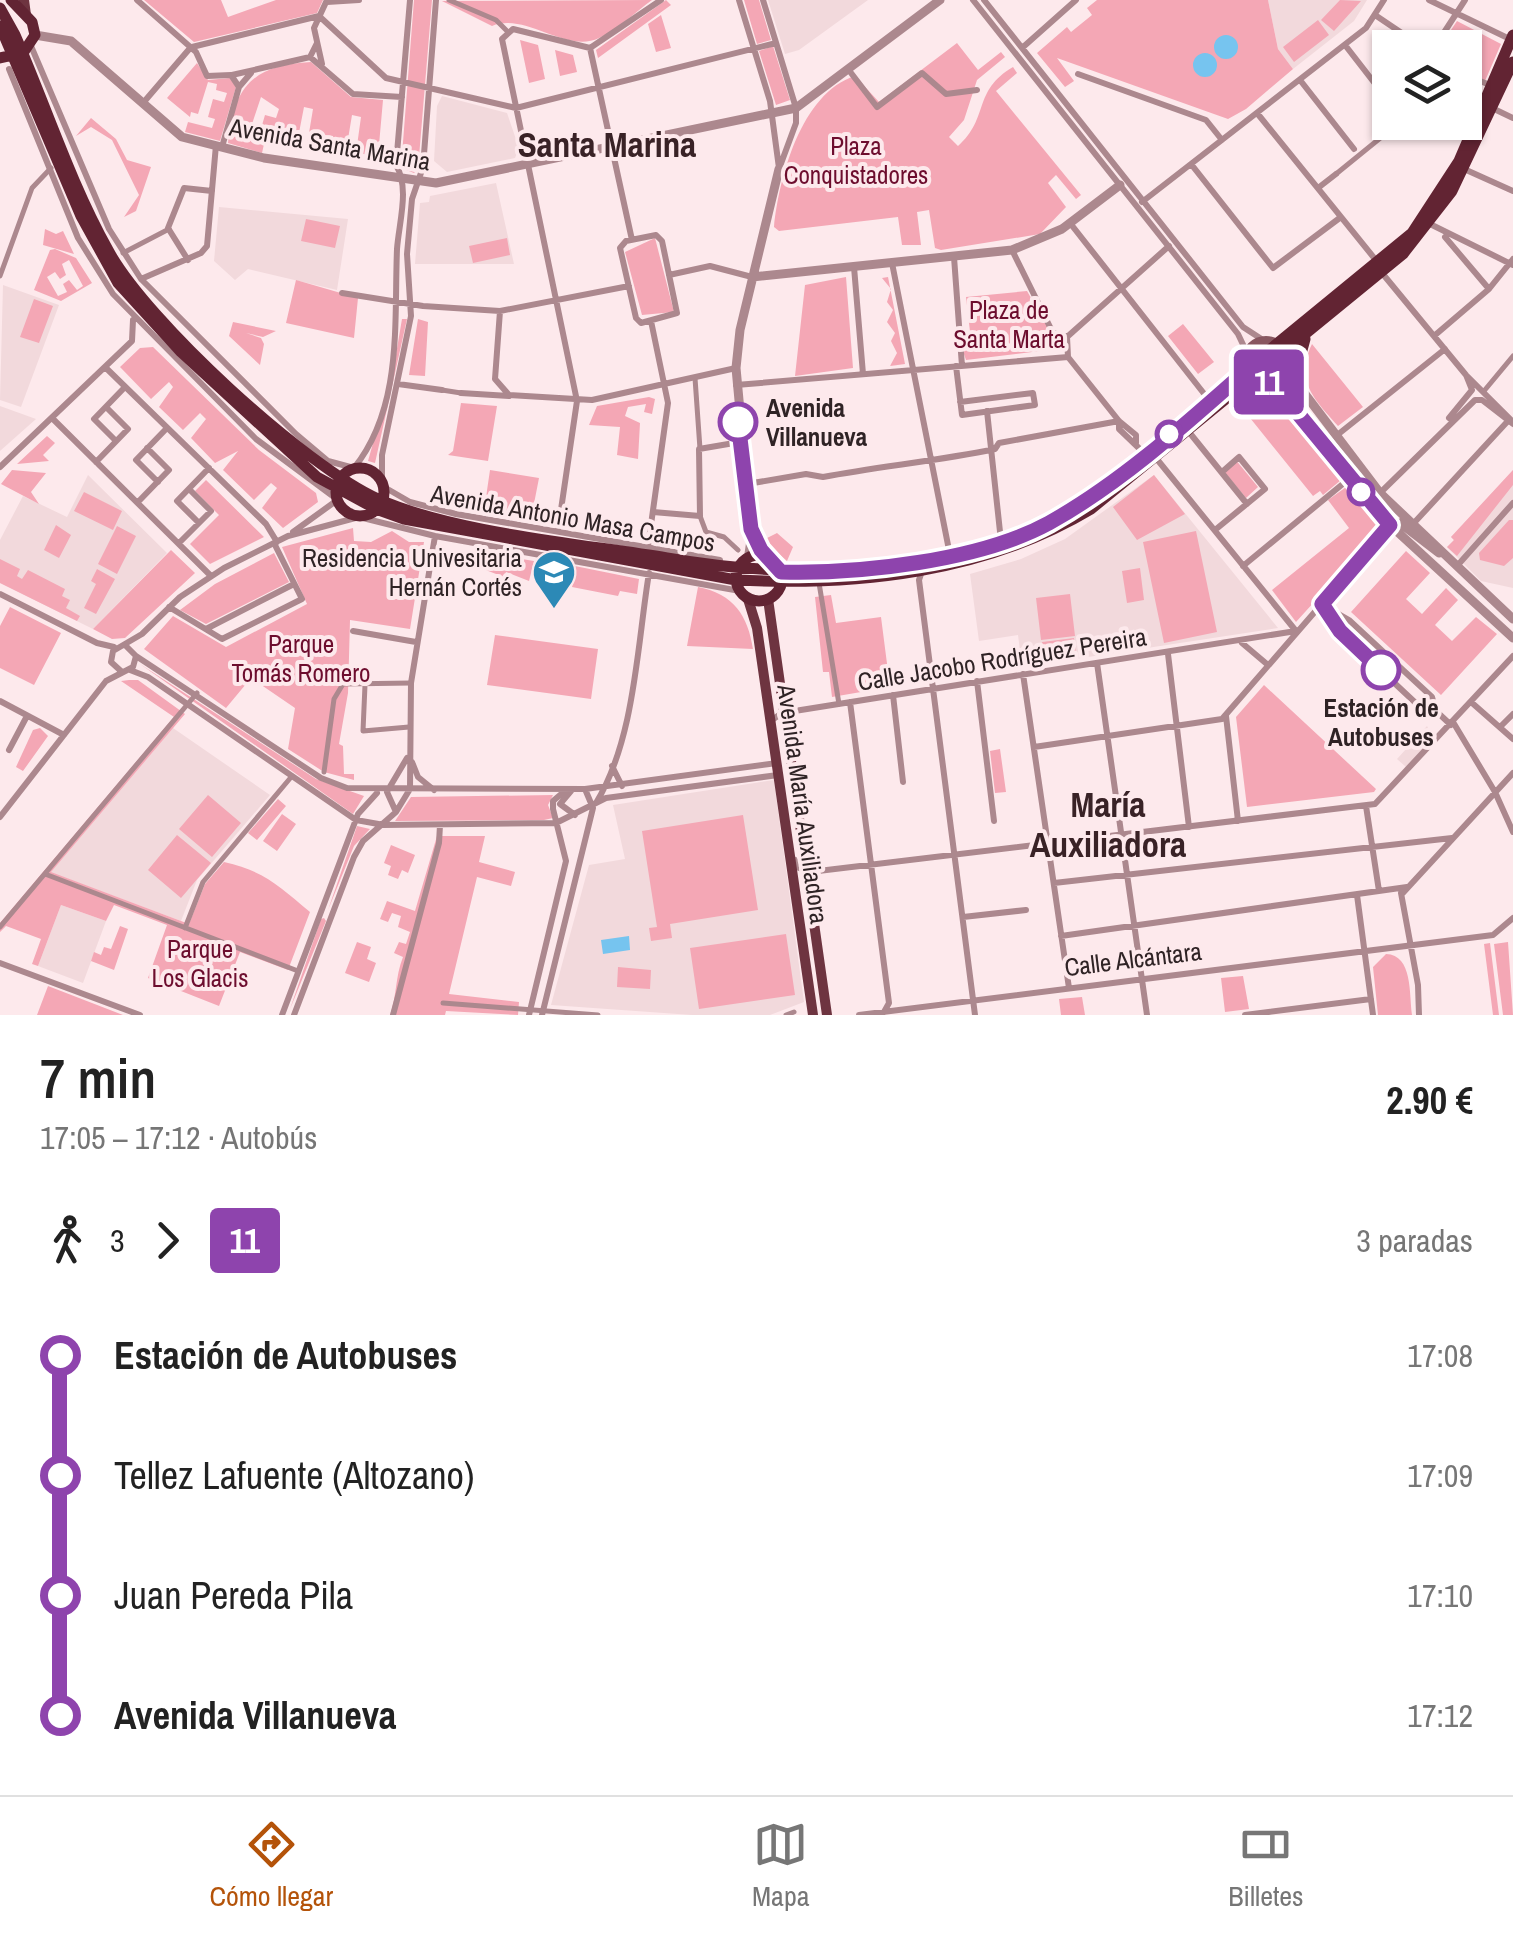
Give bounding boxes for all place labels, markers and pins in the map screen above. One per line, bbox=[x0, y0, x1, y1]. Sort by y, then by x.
place label: Avenida Villanueva bbox=[766, 391, 868, 454]
marker: Avenida Villanueva bbox=[719, 403, 757, 441]
unlabelled marker bbox=[1156, 421, 1182, 447]
unlabelled marker bbox=[1348, 479, 1374, 505]
place label: Residencia Univesitaria Hernán Cortés bbox=[302, 541, 523, 604]
school or university icon: Residencia Univesitaria Hernán Cortés bbox=[531, 549, 577, 610]
marker: Estación de Autobuses bbox=[1362, 651, 1400, 689]
place label: Estación de Autobuses bbox=[1323, 691, 1439, 754]

